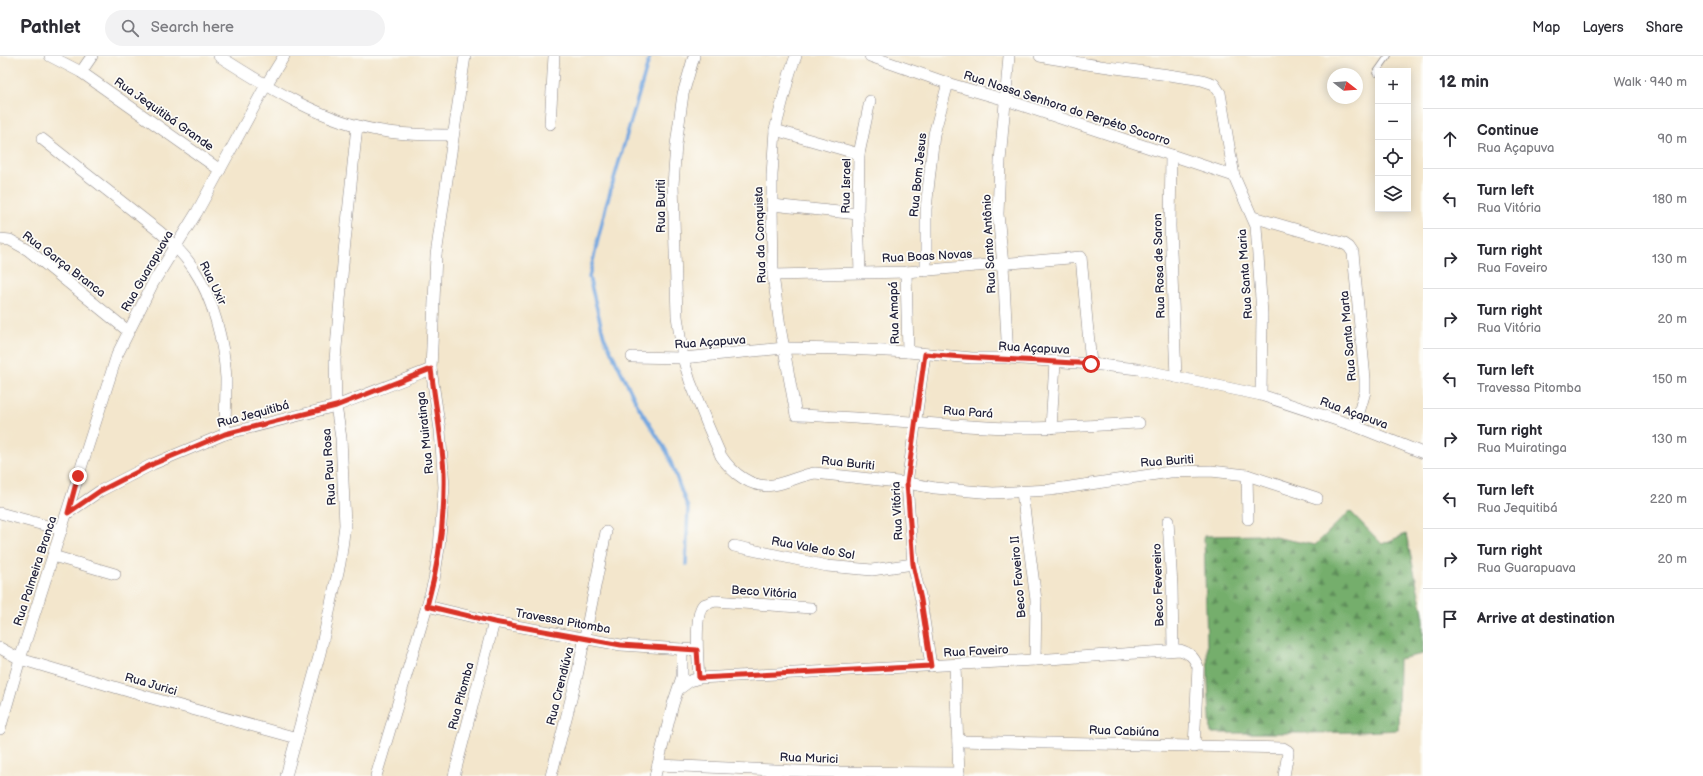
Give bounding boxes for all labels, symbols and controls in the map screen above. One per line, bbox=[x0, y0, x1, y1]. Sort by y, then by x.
search box bbox=[105, 10, 385, 46]
text: Pathlet bbox=[20, 16, 81, 39]
icon: search bbox=[119, 17, 141, 39]
text: Search here bbox=[151, 18, 234, 37]
text: Map bbox=[1532, 19, 1560, 36]
text: Layers bbox=[1582, 19, 1624, 36]
text: Share bbox=[1646, 19, 1683, 36]
street label: Rua Nossa Senhora do Perpéto Socorro bbox=[961, 68, 1172, 149]
north arrow bbox=[1327, 68, 1363, 104]
map controls bbox=[1375, 68, 1411, 212]
button: + bbox=[1375, 68, 1411, 104]
text: 12 min bbox=[1439, 72, 1489, 92]
street label: Rua Jequitibá Grande bbox=[111, 74, 216, 154]
text: Walk · 940 m bbox=[1613, 74, 1687, 90]
button: − bbox=[1375, 104, 1411, 140]
text: Continue bbox=[1477, 121, 1539, 140]
icon: ahead bbox=[1439, 128, 1461, 150]
text: 90 m bbox=[1658, 131, 1687, 147]
street label: Rua Bom Jesus bbox=[907, 132, 930, 218]
button: locate bbox=[1375, 140, 1411, 176]
text: Rua Açapuva bbox=[1477, 140, 1554, 156]
street label: Rua Israel bbox=[839, 158, 854, 214]
button: layers bbox=[1375, 176, 1411, 212]
street label: Rua Buriti bbox=[654, 179, 669, 233]
text: Turn left bbox=[1477, 181, 1534, 200]
street label: Rua da Conquista bbox=[751, 186, 770, 284]
icon: left bbox=[1439, 188, 1461, 210]
text: 180 m bbox=[1652, 191, 1687, 207]
street label: Rua Santo Antônio bbox=[979, 194, 1000, 294]
text: Rua Vitória bbox=[1477, 200, 1541, 216]
street label: Rua Rosa de Saron bbox=[1150, 213, 1169, 319]
street label: Rua Garça Branca bbox=[19, 228, 109, 301]
street label: Rua Guarapuava bbox=[118, 228, 177, 315]
street label: Rua Santa Maria bbox=[1235, 228, 1256, 320]
text: Turn right bbox=[1477, 241, 1542, 260]
street label: Rua Boas Novas bbox=[882, 247, 973, 266]
icon: right bbox=[1439, 248, 1461, 270]
text: 130 m bbox=[1652, 251, 1687, 267]
street label: Rua Uxir bbox=[196, 259, 230, 308]
text: Rua Faveiro bbox=[1477, 260, 1548, 276]
street label: Rua Amapá bbox=[886, 281, 903, 345]
street label: Rua Santa Marta bbox=[1337, 290, 1360, 382]
text: Turn right bbox=[1477, 301, 1542, 320]
icon: right bbox=[1439, 308, 1461, 330]
text: 20 m bbox=[1657, 311, 1687, 327]
text: Rua Vitória bbox=[1477, 320, 1541, 336]
street label: Rua Açapuva bbox=[674, 333, 746, 352]
street label: Rua Açapuva bbox=[998, 339, 1070, 358]
route start bbox=[1082, 355, 1100, 373]
text: Turn left bbox=[1477, 361, 1534, 380]
icon: left bbox=[1439, 368, 1461, 390]
text: 150 m bbox=[1653, 371, 1687, 387]
text: Travessa Pitomba bbox=[1477, 380, 1581, 396]
street label: Rua Muiratinga bbox=[414, 391, 437, 475]
street label: Rua Açapuva bbox=[1318, 394, 1390, 433]
street label: Rua Jequitibá bbox=[215, 398, 291, 431]
street label: Rua Pará bbox=[943, 403, 994, 422]
text: Turn right bbox=[1477, 421, 1542, 440]
street label: Rua Pau Rosa bbox=[319, 428, 340, 506]
icon: right bbox=[1439, 428, 1461, 450]
text: 130 m bbox=[1652, 431, 1687, 447]
text: Rua Muiratinga bbox=[1477, 440, 1567, 456]
street label: Rua Buriti bbox=[1140, 452, 1195, 471]
street label: Rua Buriti bbox=[820, 453, 876, 474]
route end bbox=[69, 467, 87, 485]
street label: Rua Vitória bbox=[888, 481, 907, 541]
text: Turn left bbox=[1477, 481, 1534, 500]
icon: left bbox=[1439, 488, 1461, 510]
text: 220 m bbox=[1650, 491, 1687, 507]
text: Rua Jequitibá bbox=[1477, 500, 1557, 516]
street label: Rua Palmeira Branca bbox=[11, 514, 60, 628]
street label: Rua Vale do Sol bbox=[770, 534, 856, 563]
street label: Beco Faveiro II bbox=[1007, 535, 1030, 619]
text: Turn right bbox=[1477, 541, 1542, 560]
street label: Beco Fevereiro bbox=[1150, 543, 1167, 627]
icon: right bbox=[1439, 548, 1461, 570]
text: 20 m bbox=[1657, 551, 1687, 567]
text: Rua Guarapuava bbox=[1477, 560, 1576, 576]
street label: Beco Vitória bbox=[731, 583, 797, 602]
street label: Travessa Pitomba bbox=[514, 606, 612, 637]
icon: arrive bbox=[1439, 608, 1461, 630]
text: Arrive at destination bbox=[1477, 609, 1615, 628]
street label: Rua Faveiro bbox=[943, 642, 1009, 661]
street label: Rua Crendiúva bbox=[543, 645, 578, 727]
street label: Rua Pitomba bbox=[445, 661, 478, 732]
street label: Rua Jurici bbox=[123, 670, 179, 699]
street label: Rua Cabiúna bbox=[1089, 723, 1160, 740]
street label: Rua Murici bbox=[779, 750, 839, 767]

